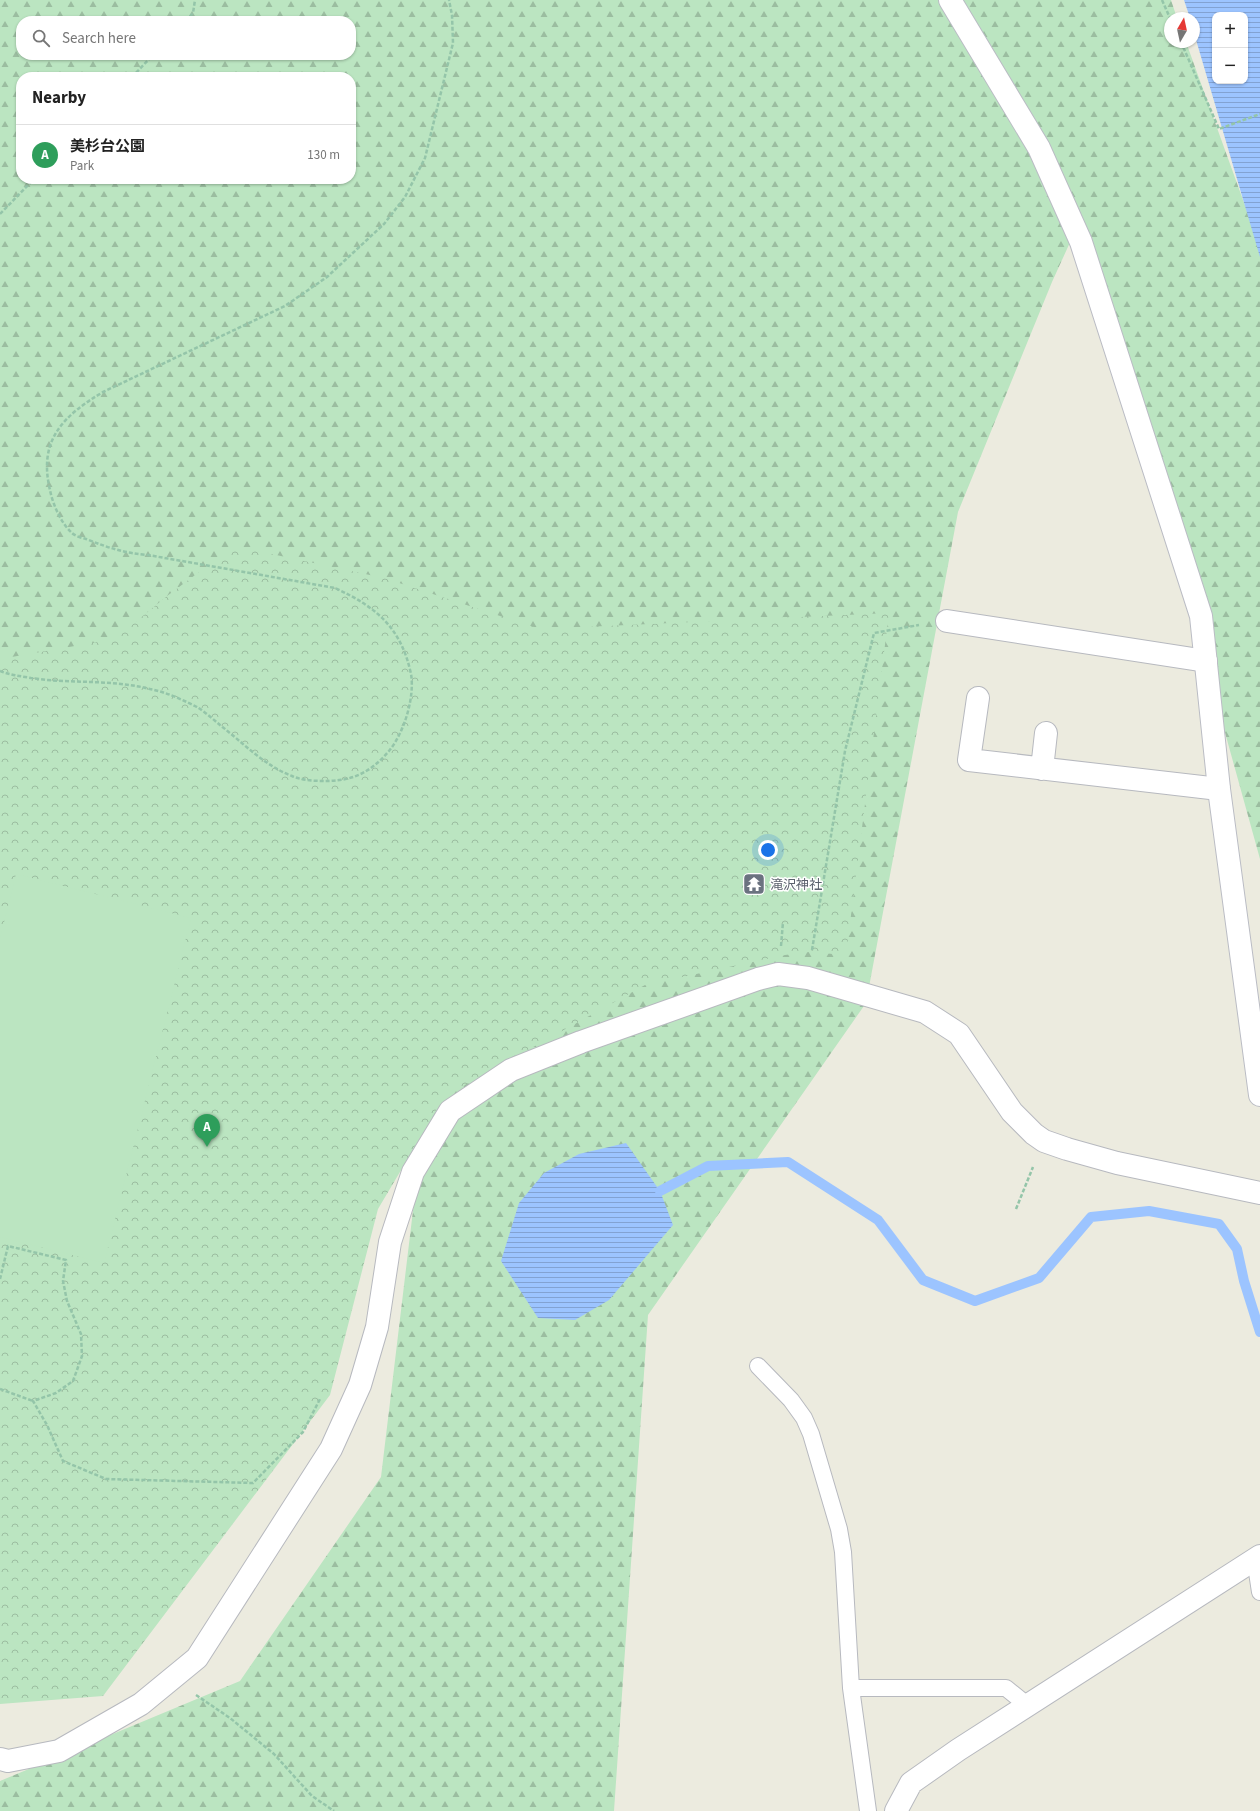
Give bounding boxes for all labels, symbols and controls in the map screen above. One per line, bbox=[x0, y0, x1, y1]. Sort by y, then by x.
north arrow bbox=[1164, 12, 1200, 48]
map controls bbox=[1212, 12, 1248, 84]
button: + bbox=[1212, 12, 1248, 48]
search box bbox=[16, 16, 356, 60]
icon: search bbox=[30, 27, 52, 49]
text: Search here bbox=[62, 28, 136, 49]
button: − bbox=[1212, 48, 1248, 84]
text: Nearby bbox=[32, 86, 86, 110]
text: 美杉台公園 bbox=[70, 136, 145, 157]
text: A bbox=[41, 146, 49, 164]
text: 130 m bbox=[307, 146, 340, 164]
text: Park bbox=[70, 157, 94, 175]
your location bbox=[758, 840, 778, 860]
temple icon: 滝沢神社 bbox=[741, 871, 767, 897]
place label: 滝沢神社 bbox=[770, 876, 822, 894]
pin: A bbox=[194, 1114, 220, 1147]

